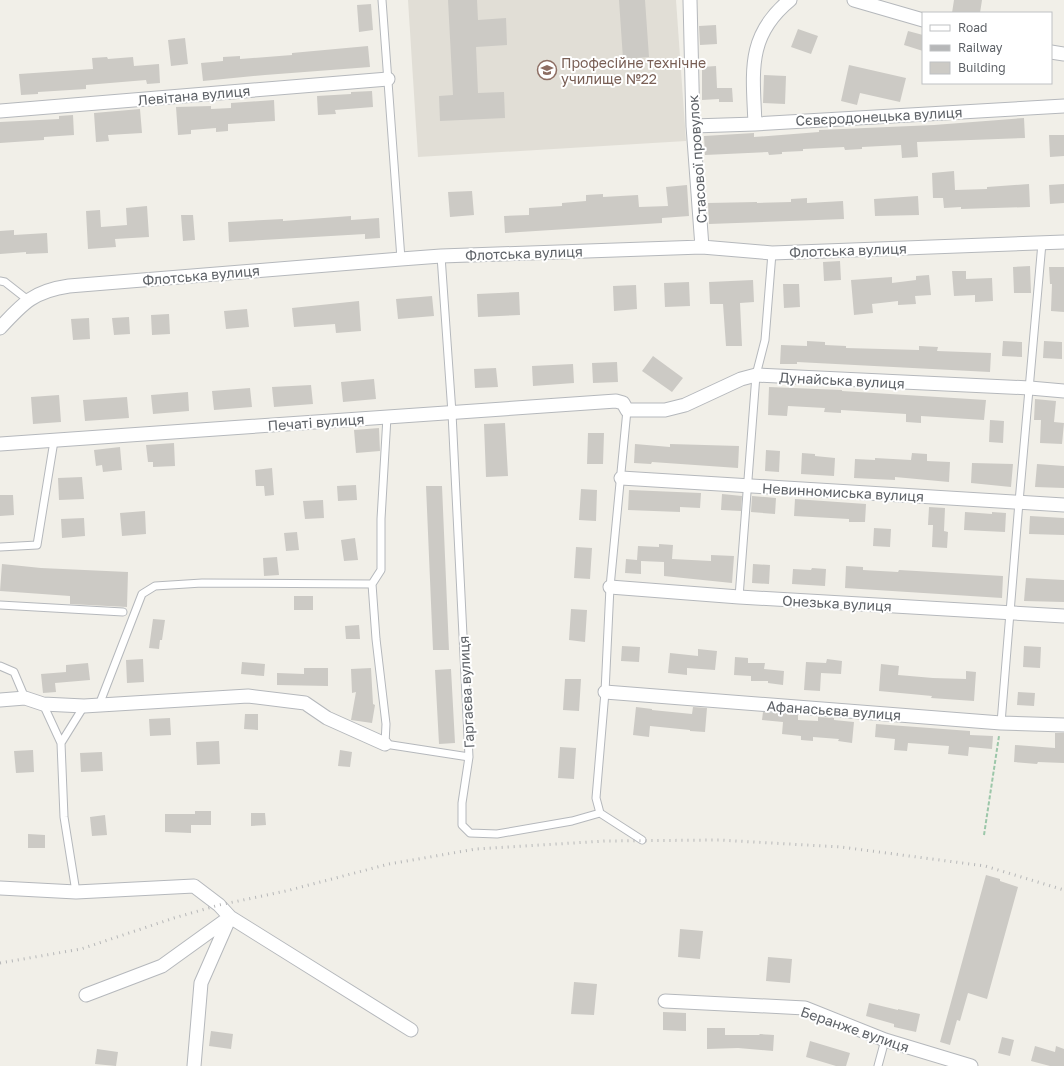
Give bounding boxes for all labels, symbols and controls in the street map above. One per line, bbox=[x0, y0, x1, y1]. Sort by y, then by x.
legend bbox=[922, 12, 1052, 84]
text: Road bbox=[958, 20, 987, 35]
text: Railway bbox=[958, 40, 1003, 55]
place label: Професійне технічне училище №22 bbox=[561, 54, 706, 87]
school or university icon: Професійне технічне училище №22 bbox=[536, 59, 558, 81]
text: Building bbox=[958, 60, 1006, 75]
street label: Левітана вулиця bbox=[137, 82, 251, 108]
street label: Стасової провулок bbox=[684, 94, 710, 224]
street label: Сєвєродонецька вулиця bbox=[795, 103, 963, 129]
street label: Флотська вулиця bbox=[789, 239, 907, 261]
street label: Флотська вулиця bbox=[465, 242, 583, 264]
street label: Флотська вулиця bbox=[142, 261, 260, 289]
street label: Дунайська вулиця bbox=[779, 368, 905, 392]
street label: Печаті вулиця bbox=[267, 410, 365, 434]
street label: Невинномиська вулиця bbox=[761, 479, 925, 505]
street label: Онезька вулиця bbox=[782, 592, 892, 614]
street label: Гаргаєва вулиця bbox=[455, 635, 477, 749]
street label: Афанасьєва вулиця bbox=[766, 697, 902, 723]
street label: Беранже вулиця bbox=[798, 1002, 912, 1056]

